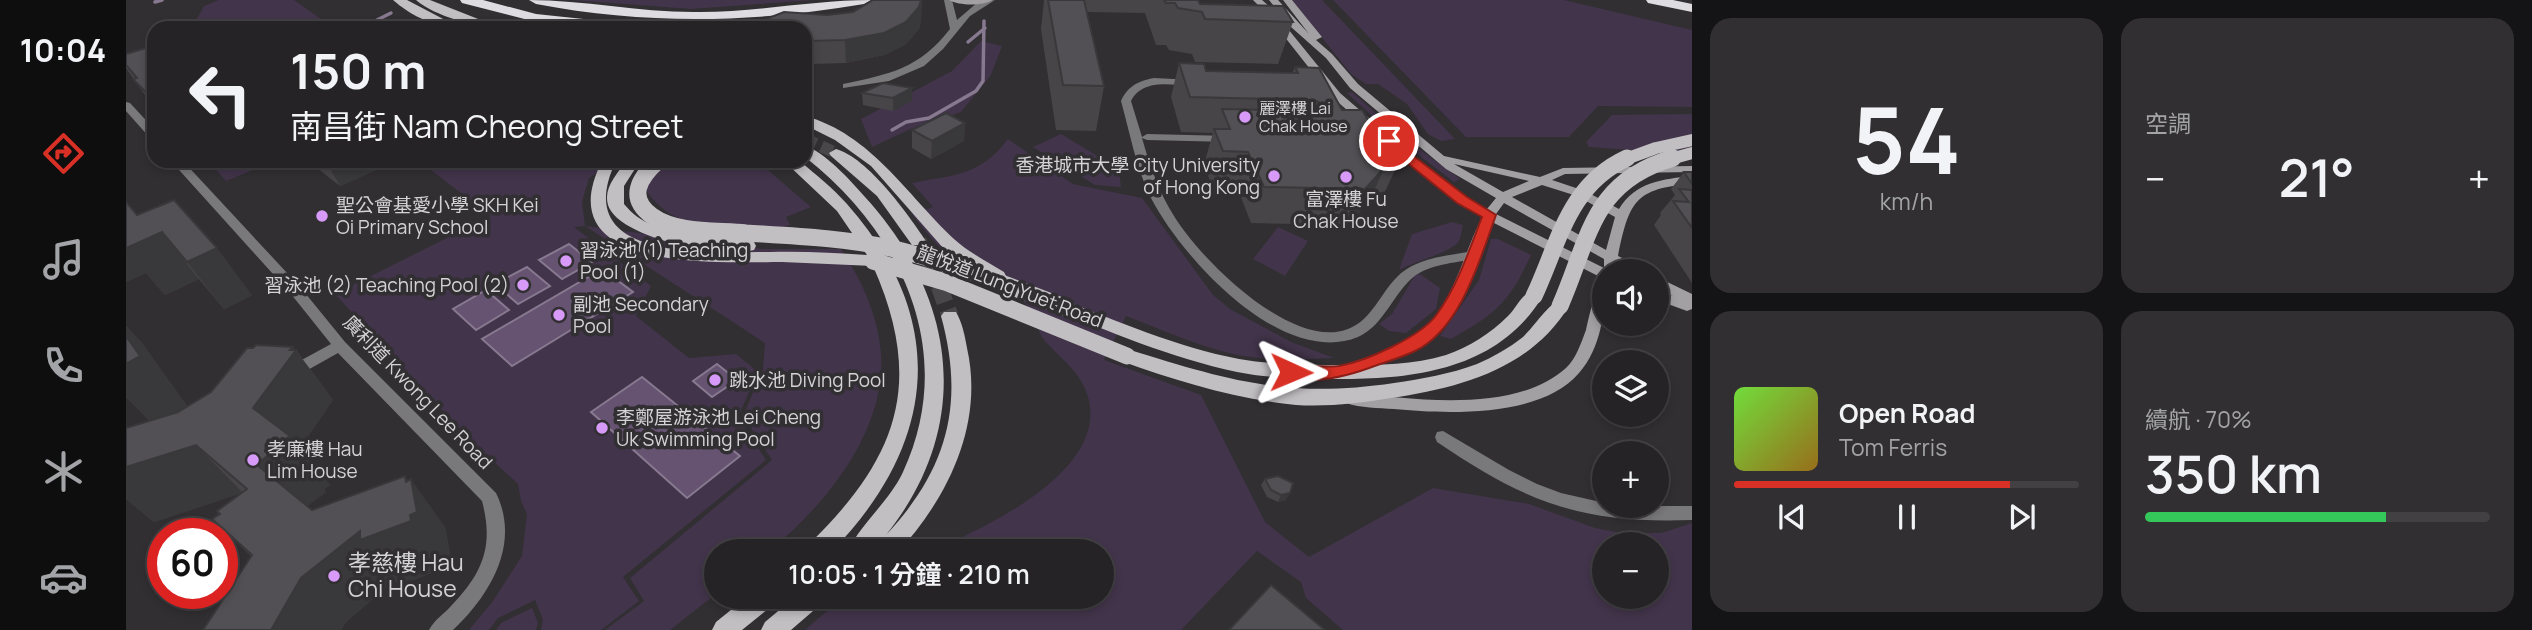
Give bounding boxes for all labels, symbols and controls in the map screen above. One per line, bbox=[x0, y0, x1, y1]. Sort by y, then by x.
text: 10:04 bbox=[20, 28, 106, 72]
text: 150 m bbox=[290, 37, 426, 104]
icon: left bbox=[175, 49, 266, 140]
text: 54 bbox=[1852, 77, 1961, 201]
place label: 麗澤樓 Lai Chak House bbox=[1259, 97, 1348, 137]
text: 南昌街 Nam Cheong Street bbox=[290, 104, 684, 148]
text: 空調 bbox=[2145, 107, 2191, 139]
marker: 麗澤樓 Lai Chak House bbox=[1237, 109, 1253, 125]
pin bbox=[1359, 111, 1419, 171]
icon: arrive bbox=[1370, 122, 1408, 160]
icon: directions bbox=[39, 129, 88, 178]
text: 21° bbox=[2279, 142, 2355, 213]
place label: 香港城市大學 City University of Hong Kong bbox=[1015, 152, 1260, 200]
text: − bbox=[2145, 152, 2166, 204]
text: + bbox=[2468, 152, 2490, 204]
marker: 香港城市大學 City University of Hong Kong bbox=[1266, 168, 1282, 184]
marker: 富澤樓 Fu Chak House bbox=[1338, 169, 1354, 185]
text: km/h bbox=[1880, 185, 1933, 217]
place label: 富澤樓 Fu Chak House bbox=[1293, 186, 1399, 234]
place label: 聖公會基愛小學 SKH Kei Oi Primary School bbox=[336, 192, 539, 240]
marker: 聖公會基愛小學 SKH Kei Oi Primary School bbox=[314, 208, 330, 224]
icon: music bbox=[39, 235, 88, 284]
place label: 習泳池 (1) Teaching Pool (1) bbox=[580, 237, 748, 285]
street label: 龍悅道 Lung Yuet Road bbox=[913, 239, 1107, 333]
marker: 習泳池 (1) Teaching Pool (1) bbox=[558, 253, 574, 269]
map controls bbox=[1592, 259, 1669, 609]
button: sound bbox=[1592, 259, 1669, 336]
place label: 習泳池 (2) Teaching Pool (2) bbox=[264, 272, 509, 298]
marker: 習泳池 (2) Teaching Pool (2) bbox=[515, 277, 531, 293]
place label: 副池 Secondary Pool bbox=[573, 291, 709, 339]
marker: 副池 Secondary Pool bbox=[551, 307, 567, 323]
street label: 廣利道 Kwong Lee Road bbox=[338, 309, 498, 475]
position arrow bbox=[1254, 335, 1328, 409]
icon: phone bbox=[39, 341, 88, 390]
button: layers bbox=[1592, 350, 1669, 427]
place label: 跳水池 Diving Pool bbox=[729, 367, 886, 393]
marker: 跳水池 Diving Pool bbox=[707, 372, 723, 388]
text: Open Road bbox=[1839, 395, 1975, 431]
text: 續航 · 70% bbox=[2145, 403, 2252, 435]
place label: 李鄭屋游泳池 Lei Cheng Uk Swimming Pool bbox=[616, 404, 821, 452]
marker: 李鄭屋游泳池 Lei Cheng Uk Swimming Pool bbox=[594, 420, 610, 436]
text: Tom Ferris bbox=[1839, 431, 1947, 463]
place label: 孝廉樓 Hau Lim House bbox=[267, 436, 363, 484]
text: 350 km bbox=[2145, 438, 2322, 509]
button: + bbox=[1592, 441, 1669, 518]
icon: climate bbox=[39, 447, 88, 496]
marker: 孝廉樓 Hau Lim House bbox=[245, 452, 261, 468]
icon: previous bbox=[1773, 498, 1811, 536]
icon: pause bbox=[1888, 498, 1926, 536]
icon: next bbox=[2003, 498, 2041, 536]
speed limit sign: 60 bbox=[147, 518, 238, 609]
button: − bbox=[1592, 532, 1669, 609]
place label: 孝慈樓 Hau Chi House bbox=[348, 546, 464, 604]
icon: car bbox=[39, 553, 88, 602]
text: 10:05 · 1 分鐘 · 210 m bbox=[788, 556, 1030, 592]
marker: 孝慈樓 Hau Chi House bbox=[326, 568, 342, 584]

